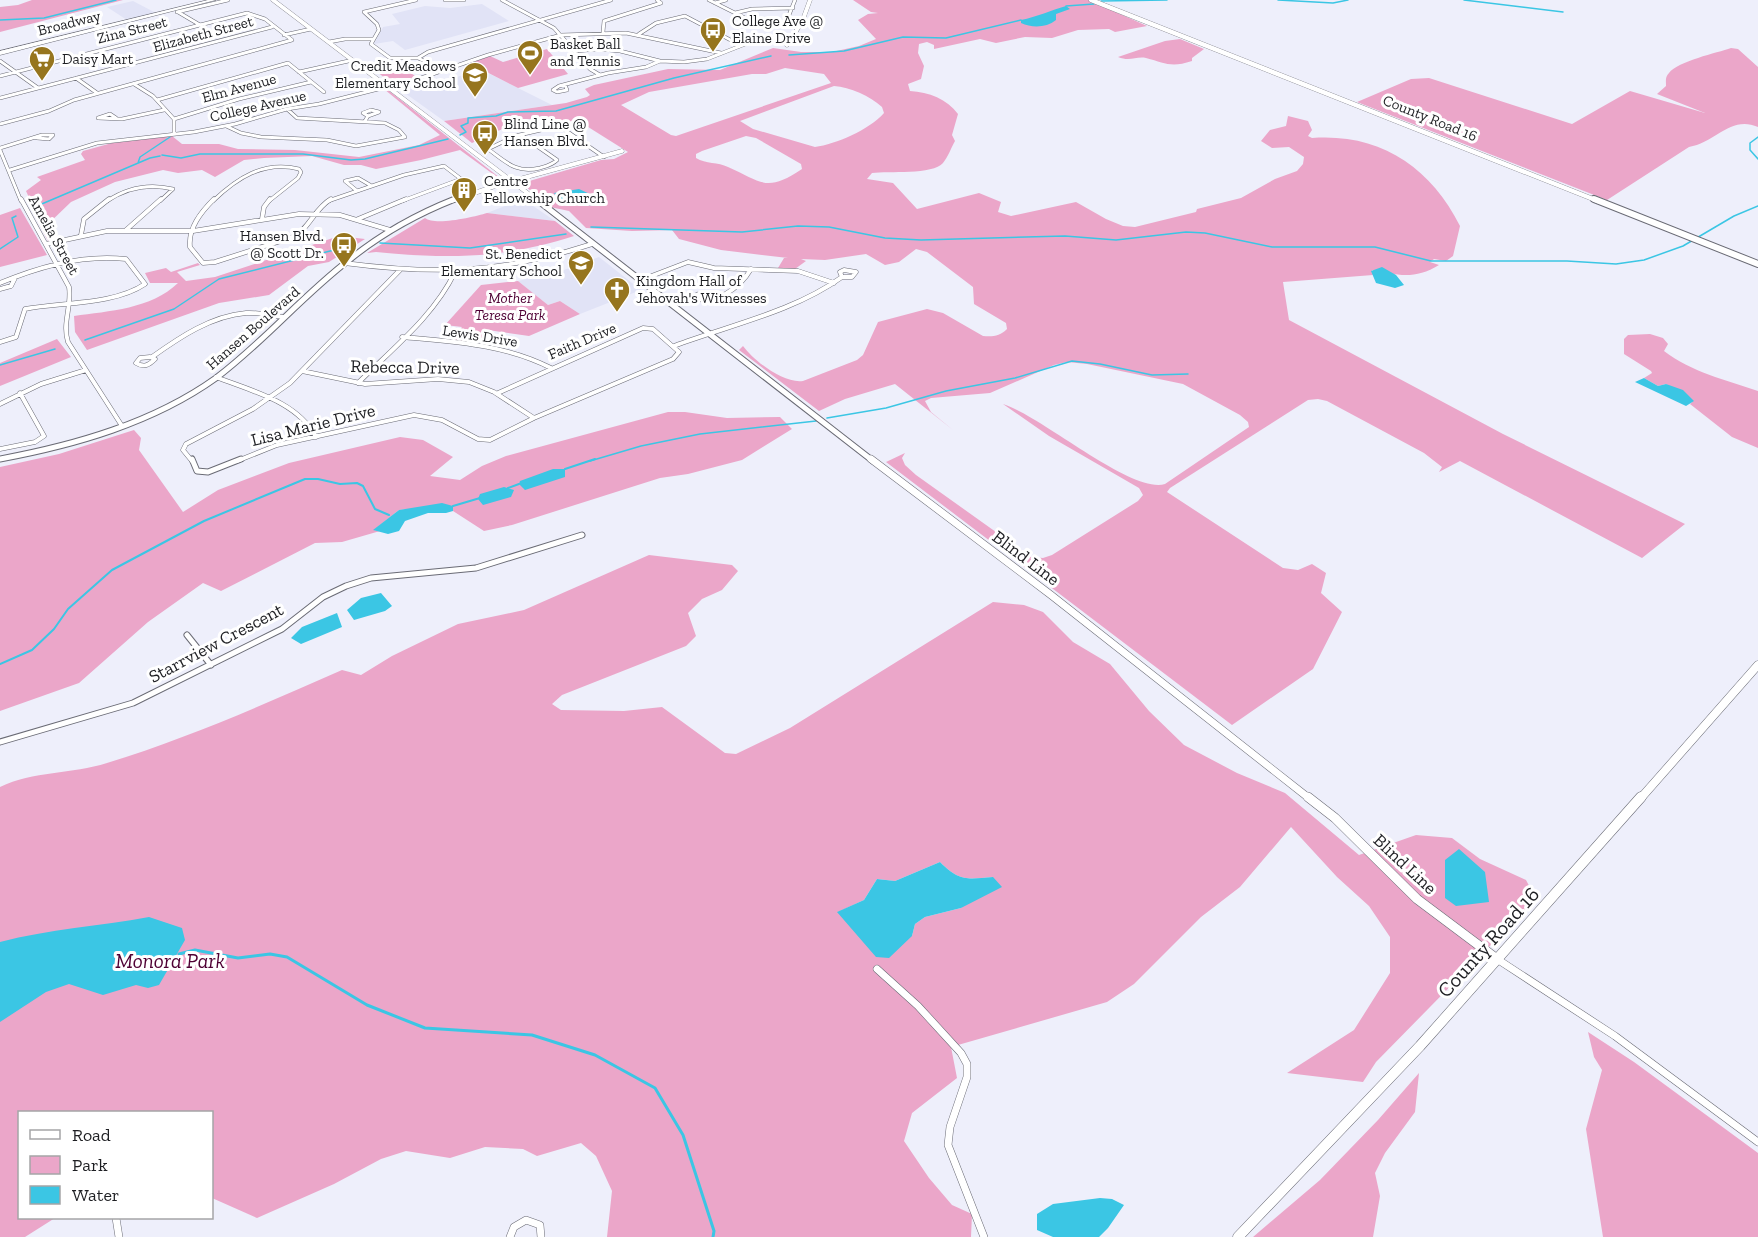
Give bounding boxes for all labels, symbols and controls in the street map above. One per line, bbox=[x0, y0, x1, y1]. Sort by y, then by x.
street label: Broadway bbox=[36, 6, 103, 40]
street label: Elizabeth Street bbox=[151, 12, 255, 56]
place label: College Ave @ Elaine Drive bbox=[732, 12, 823, 47]
street label: Zina Street bbox=[95, 13, 169, 47]
bus stop icon: College Ave @ Elaine Drive bbox=[698, 15, 728, 53]
place label: Basket Ball and Tennis bbox=[550, 35, 621, 70]
sports icon: Basket Ball and Tennis bbox=[515, 38, 545, 76]
supermarket icon: Daisy Mart bbox=[27, 44, 57, 82]
place label: Daisy Mart bbox=[62, 50, 134, 68]
place label: Credit Meadows Elementary School bbox=[335, 57, 456, 92]
school or university icon: Credit Meadows Elementary School bbox=[460, 60, 490, 98]
street label: Elm Avenue bbox=[200, 69, 278, 107]
street label: College Avenue bbox=[208, 86, 308, 126]
street label: County Road 16 bbox=[1380, 91, 1480, 145]
place label: Blind Line @ Hansen Blvd. bbox=[504, 115, 588, 150]
bus stop icon: Blind Line @ Hansen Blvd. bbox=[470, 118, 500, 156]
place label: Centre Fellowship Church bbox=[484, 172, 606, 207]
building icon: Centre Fellowship Church bbox=[449, 175, 479, 213]
street label: Amelia Street bbox=[25, 192, 83, 278]
place label: Hansen Blvd. @ Scott Dr. bbox=[240, 227, 324, 262]
bus stop icon: Hansen Blvd. @ Scott Dr. bbox=[329, 230, 359, 268]
place label: St. Benedict Elementary School bbox=[441, 245, 562, 280]
school or university icon: St. Benedict Elementary School bbox=[566, 248, 596, 286]
place label: Kingdom Hall of Jehovah's Witnesses bbox=[636, 272, 767, 307]
church icon: Kingdom Hall of Jehovah's Witnesses bbox=[602, 275, 632, 313]
street label: Hansen Boulevard bbox=[203, 282, 304, 373]
park label: Mother Teresa Park bbox=[474, 289, 546, 324]
street label: Faith Drive bbox=[545, 319, 619, 363]
street label: Lewis Drive bbox=[441, 321, 519, 351]
street label: Rebecca Drive bbox=[350, 355, 460, 379]
street label: Lisa Marie Drive bbox=[249, 399, 377, 451]
street label: Blind Line bbox=[988, 526, 1064, 590]
street label: Starrview Crescent bbox=[145, 598, 287, 688]
street label: Blind Line bbox=[1369, 829, 1441, 899]
street label: County Road 16 bbox=[1432, 882, 1544, 1002]
park label: Monora Park bbox=[115, 948, 225, 973]
legend bbox=[18, 1111, 213, 1219]
text: Road bbox=[72, 1124, 111, 1146]
text: Park bbox=[72, 1154, 108, 1176]
text: Water bbox=[72, 1184, 119, 1206]

